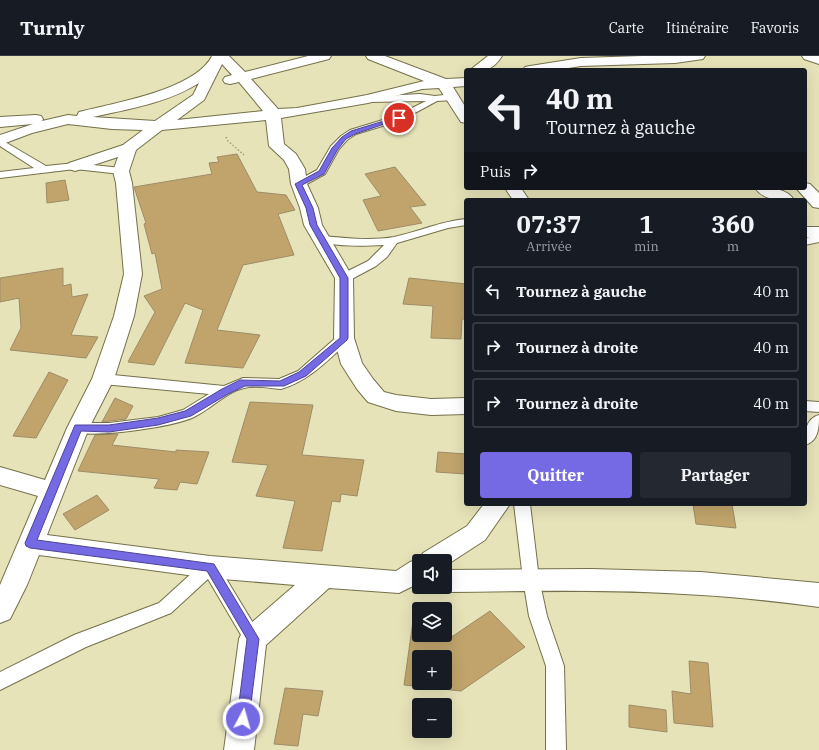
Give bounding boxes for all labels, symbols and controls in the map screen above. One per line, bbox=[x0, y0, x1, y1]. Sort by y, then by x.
text: Turnly bbox=[20, 16, 85, 40]
text: Carte bbox=[609, 19, 644, 37]
text: Itinéraire bbox=[666, 19, 729, 37]
text: Favoris bbox=[751, 19, 799, 37]
text: 40 m bbox=[546, 80, 613, 117]
icon: left bbox=[480, 84, 532, 136]
pin bbox=[382, 101, 416, 135]
icon: arrive bbox=[388, 107, 410, 129]
text: Tournez à gauche bbox=[546, 116, 695, 139]
icon: right bbox=[519, 160, 541, 182]
text: Puis bbox=[480, 162, 511, 181]
text: 07:37 bbox=[517, 208, 581, 240]
text: 1 bbox=[639, 208, 654, 240]
text: 360 bbox=[711, 208, 754, 240]
text: Arrivée bbox=[526, 238, 572, 255]
text: min bbox=[634, 238, 659, 255]
text: m bbox=[727, 238, 739, 255]
icon: left bbox=[482, 280, 504, 302]
text: Tournez à gauche bbox=[516, 282, 647, 301]
text: 40 m bbox=[753, 282, 789, 301]
icon: right bbox=[482, 336, 504, 358]
text: Tournez à droite bbox=[516, 338, 638, 357]
text: 40 m bbox=[753, 338, 789, 357]
icon: right bbox=[482, 392, 504, 414]
text: Tournez à droite bbox=[516, 394, 638, 413]
text: 40 m bbox=[753, 394, 789, 413]
button: Quitter bbox=[480, 452, 632, 498]
button: Partager bbox=[640, 452, 791, 498]
map controls bbox=[412, 554, 452, 738]
button: sound bbox=[412, 554, 452, 594]
button: layers bbox=[412, 602, 452, 642]
button: + bbox=[412, 650, 452, 690]
position arrow bbox=[222, 698, 264, 740]
button: − bbox=[412, 698, 452, 738]

